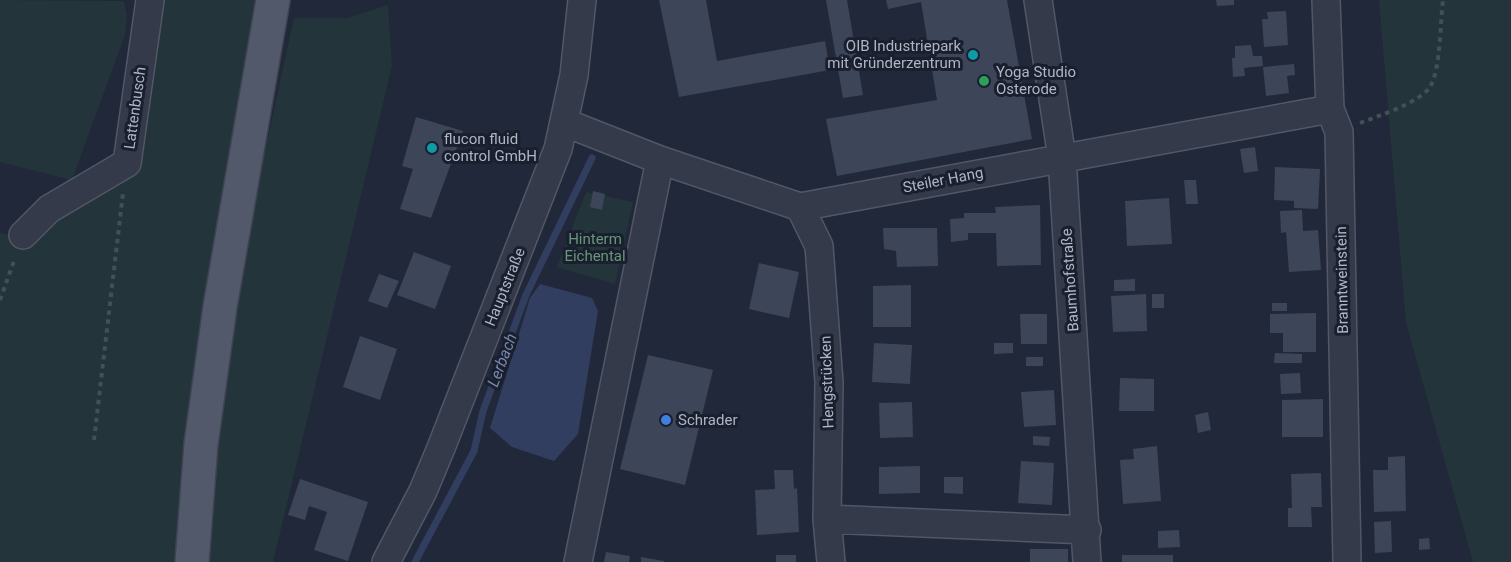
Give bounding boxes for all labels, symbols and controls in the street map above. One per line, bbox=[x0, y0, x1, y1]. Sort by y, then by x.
place label: OIB Industriepark mit Gründerzentrum bbox=[827, 37, 961, 72]
marker: OIB Industriepark mit Gründerzentrum bbox=[966, 48, 980, 62]
place label: Yoga Studio Osterode bbox=[996, 63, 1076, 98]
street label: Lattenbusch bbox=[120, 66, 150, 150]
marker: Yoga Studio Osterode bbox=[977, 74, 991, 88]
place label: flucon fluid control GmbH bbox=[444, 130, 537, 165]
marker: flucon fluid control GmbH bbox=[425, 141, 439, 155]
street label: Steiler Hang bbox=[901, 163, 985, 197]
street label: Branntweinstein bbox=[1332, 226, 1352, 334]
street label: Baumhofstraße bbox=[1057, 228, 1083, 332]
park label: Hinterm Eichental bbox=[564, 230, 626, 265]
street label: Hauptstraße bbox=[481, 245, 529, 329]
water label: Lerbach bbox=[483, 331, 521, 389]
street label: Hengstrücken bbox=[816, 335, 838, 429]
place label: Schrader bbox=[678, 411, 737, 429]
marker: Schrader bbox=[659, 413, 673, 427]

